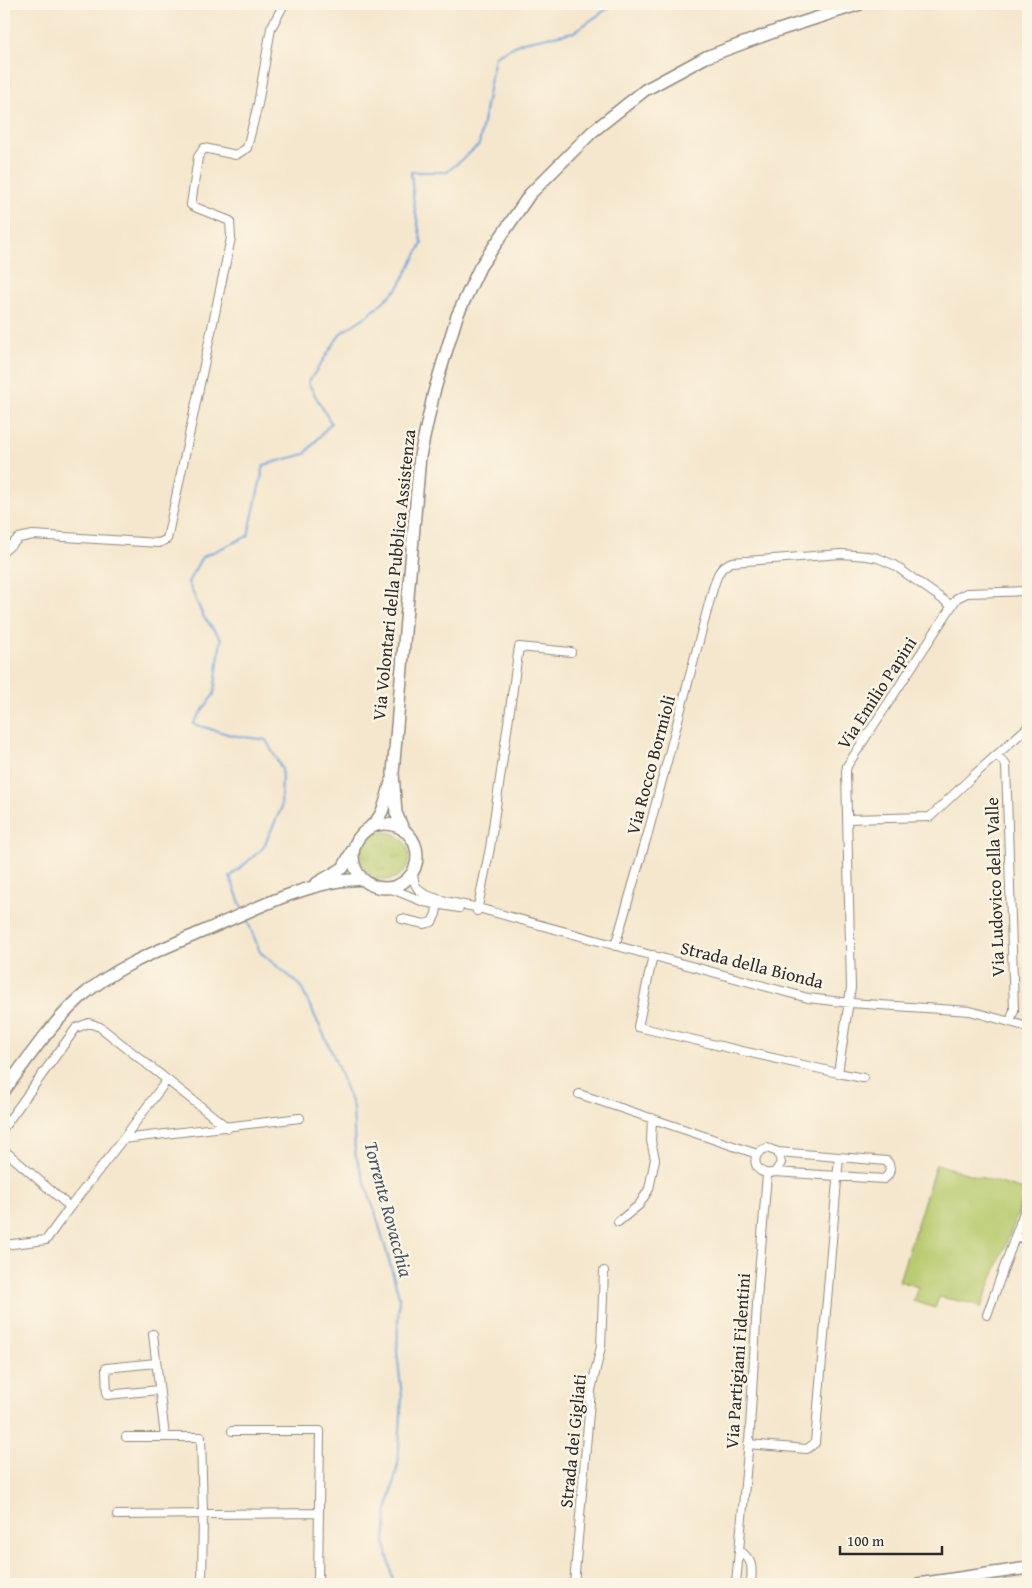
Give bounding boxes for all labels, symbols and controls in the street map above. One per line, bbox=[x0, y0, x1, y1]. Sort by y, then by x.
street label: Via Volontari della Pubblica Assistenza bbox=[365, 427, 422, 722]
street label: Via Emilio Papini bbox=[830, 631, 923, 754]
street label: Via Rocco Bormioli bbox=[619, 692, 682, 838]
street label: Via Ludovico della Valle bbox=[978, 797, 1011, 977]
street label: Strada della Bionda bbox=[678, 934, 827, 995]
water label: Torrente Rovacchia bbox=[357, 1138, 421, 1280]
street label: Via Partigiani Fidentini bbox=[718, 1272, 757, 1450]
street label: Strada dei Gigliati bbox=[552, 1373, 593, 1509]
scale bar bbox=[840, 1523, 942, 1555]
text: 100 m bbox=[847, 1530, 885, 1551]

